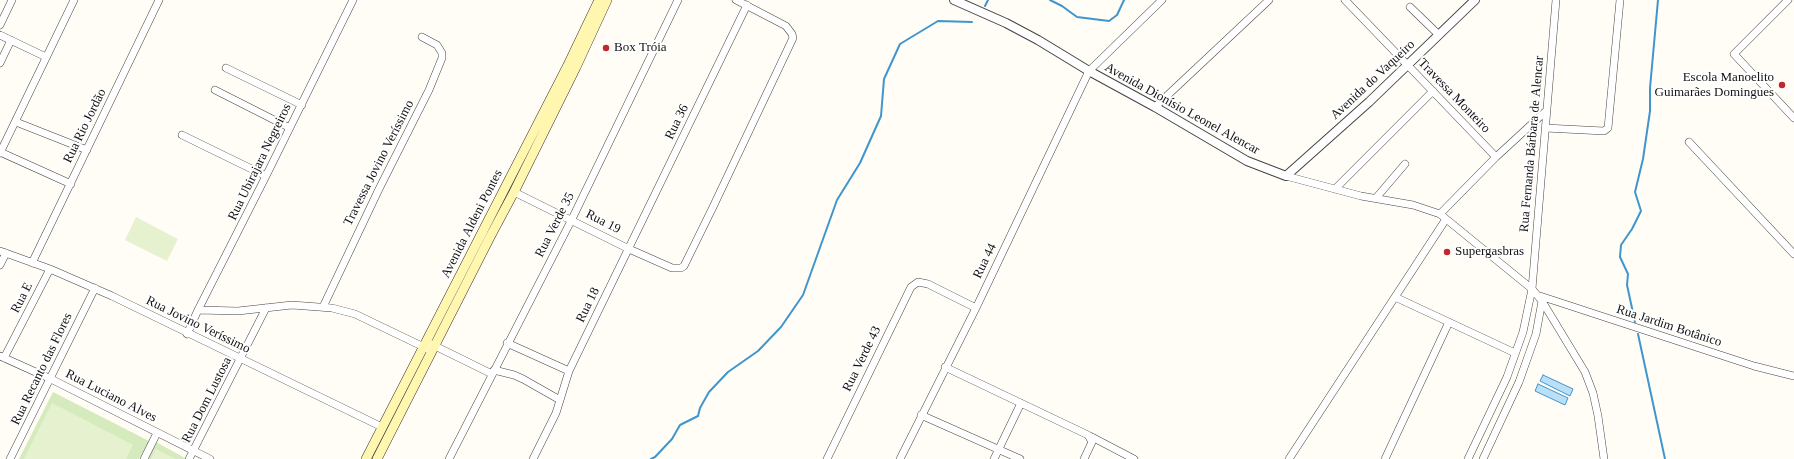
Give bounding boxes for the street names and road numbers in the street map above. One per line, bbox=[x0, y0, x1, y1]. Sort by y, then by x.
street label: Avenida do Vaqueiro bbox=[1328, 37, 1418, 123]
street label: Rua Fernanda Bárbara de Alencar bbox=[1517, 55, 1547, 233]
street label: Travessa Monteiro bbox=[1415, 56, 1493, 136]
street label: Avenida Dionísio Leonel Alencar bbox=[1102, 60, 1262, 158]
street label: Rua Rio Jordão bbox=[60, 86, 110, 166]
street label: Travessa Jovino Veríssimo bbox=[341, 98, 417, 228]
street label: Rua Ubirajara Negreiros bbox=[225, 101, 295, 223]
street label: Rua 36 bbox=[662, 102, 692, 142]
street label: Avenida Aldeni Pontes bbox=[438, 167, 506, 281]
street label: Rua Verde 35 bbox=[532, 190, 578, 260]
street label: Rua 19 bbox=[583, 207, 623, 237]
street label: Rua 44 bbox=[970, 241, 1000, 281]
street label: Rua E bbox=[8, 280, 36, 316]
street label: Rua 18 bbox=[573, 285, 603, 325]
street label: Rua Jovino Veríssimo bbox=[143, 293, 253, 357]
street label: Rua Jardim Botânico bbox=[1614, 302, 1724, 350]
street label: Rua Recanto das Flores bbox=[8, 310, 76, 428]
street label: Rua Verde 43 bbox=[839, 324, 885, 394]
street label: Rua Dom Lustosa bbox=[179, 355, 235, 445]
street label: Rua Luciano Alves bbox=[63, 366, 159, 426]

